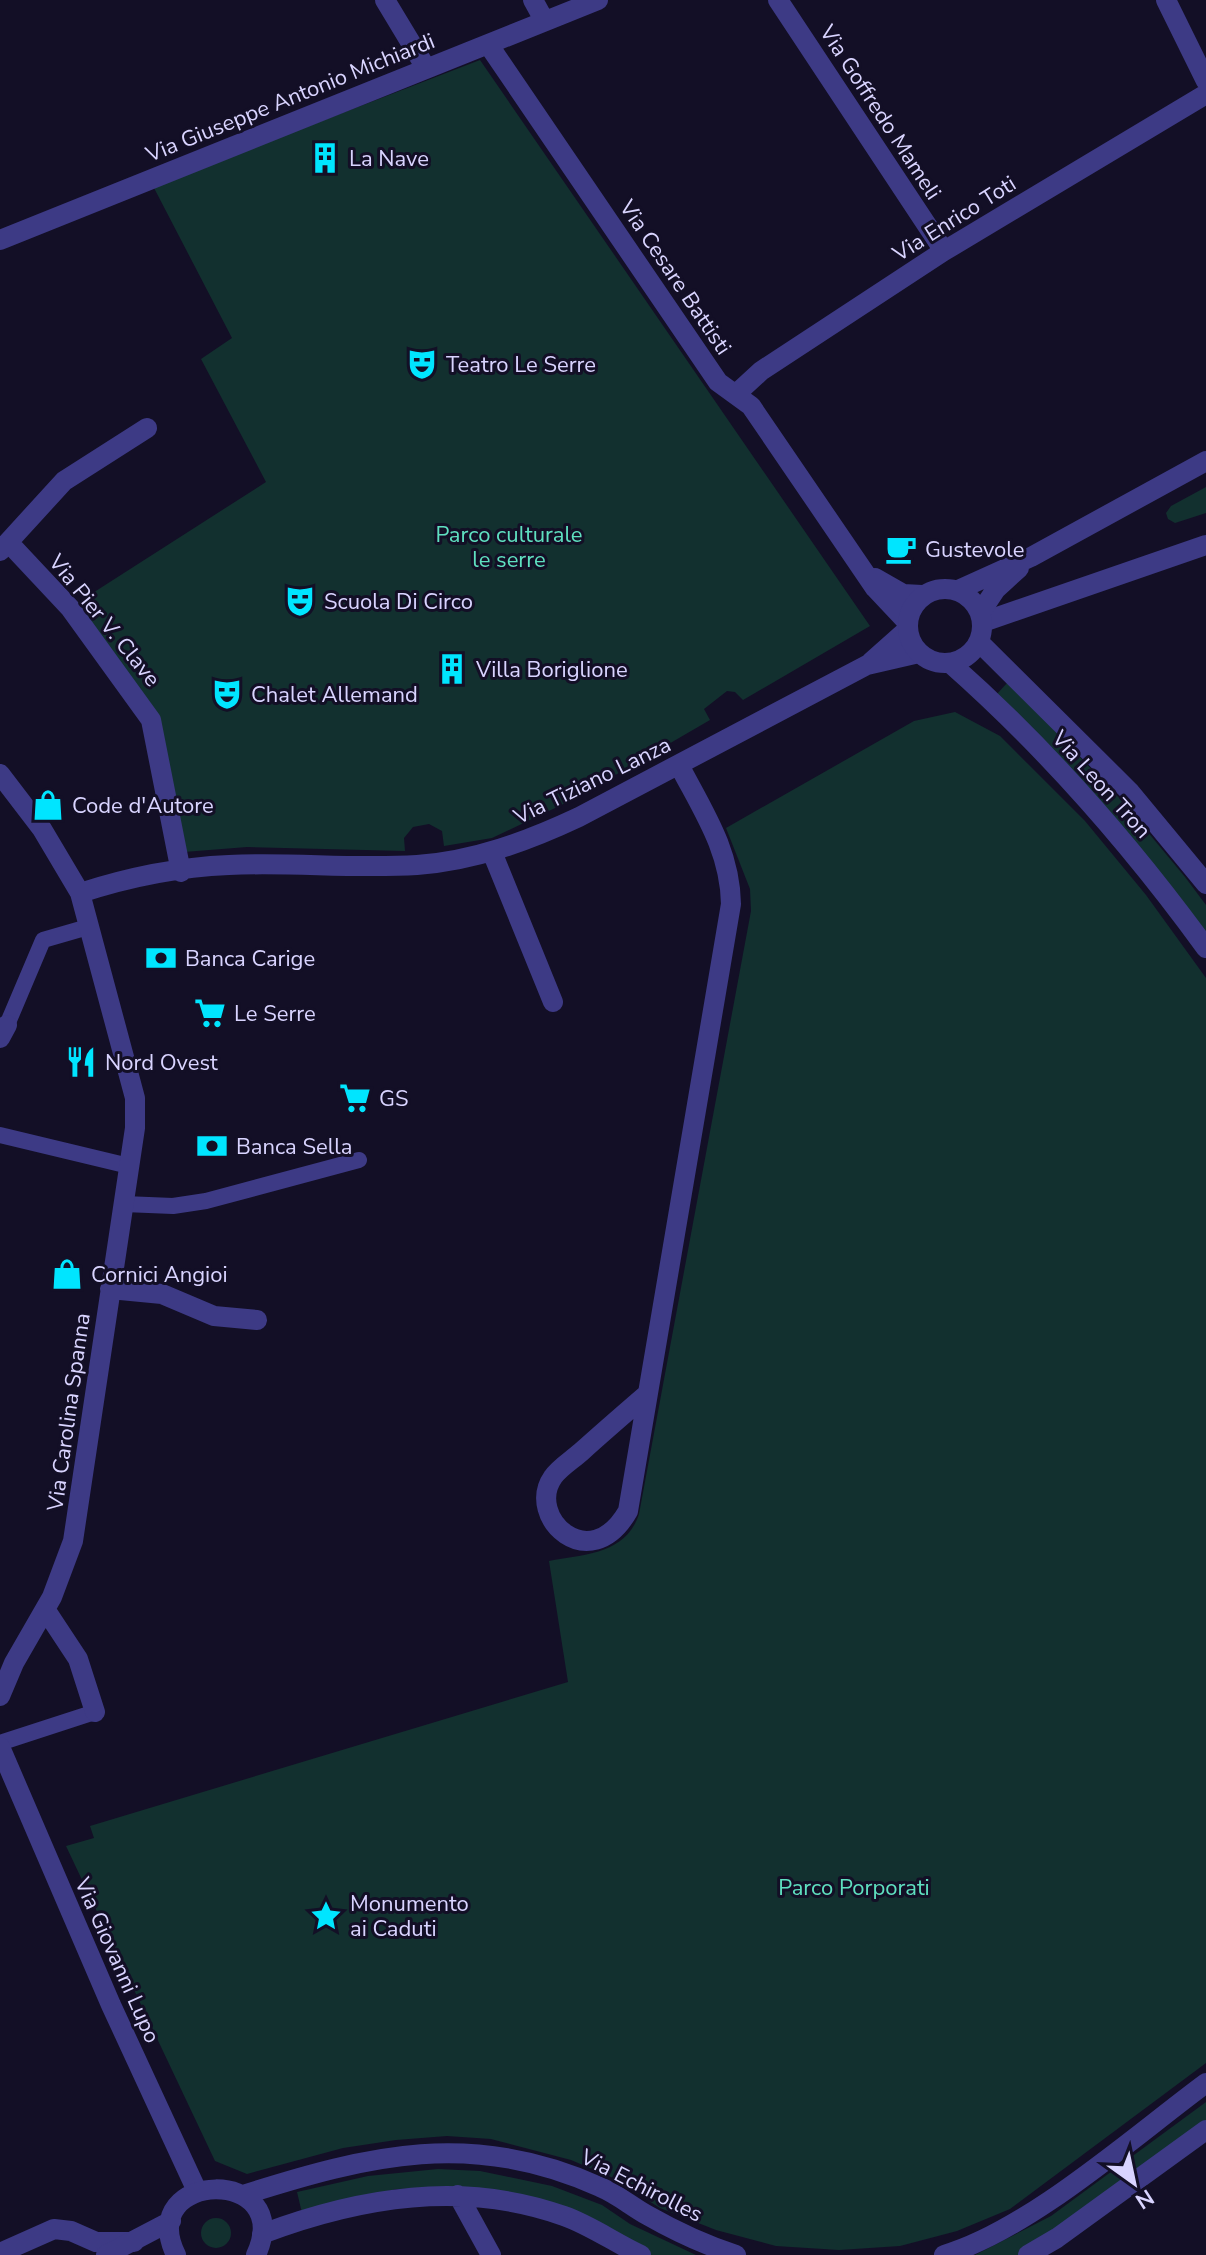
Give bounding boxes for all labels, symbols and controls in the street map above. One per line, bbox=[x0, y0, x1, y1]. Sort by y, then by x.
street label: Via Goffredo Mameli bbox=[812, 19, 948, 206]
street label: Via Giuseppe Antonio Michiardi bbox=[140, 26, 439, 170]
building icon: La Nave bbox=[308, 141, 342, 175]
place label: La Nave bbox=[349, 144, 429, 174]
street label: Via Enrico Toti bbox=[886, 169, 1022, 269]
street label: Via Cesare Battisti bbox=[612, 193, 738, 361]
theatre icon: Teatro Le Serre bbox=[405, 347, 439, 381]
place label: Teatro Le Serre bbox=[446, 350, 596, 380]
park label: Parco culturale le serre bbox=[435, 520, 583, 575]
cafe icon: Gustevole bbox=[884, 532, 918, 566]
place label: Gustevole bbox=[925, 535, 1024, 565]
street label: Via Pier V. Clave bbox=[41, 547, 167, 693]
theatre icon: Scuola Di Circo bbox=[283, 584, 317, 618]
place label: Scuola Di Circo bbox=[324, 587, 473, 617]
building icon: Villa Boriglione bbox=[435, 652, 469, 686]
place label: Villa Boriglione bbox=[475, 655, 628, 685]
theatre icon: Chalet Allemand bbox=[210, 677, 244, 711]
place label: Chalet Allemand bbox=[251, 680, 418, 710]
street label: Via Leon Tron bbox=[1044, 724, 1158, 845]
street label: Via Tiziano Lanza bbox=[508, 730, 676, 832]
shop icon: Code d'Autore bbox=[31, 788, 65, 822]
place label: Code d'Autore bbox=[72, 791, 214, 821]
bank icon: Banca Carige bbox=[144, 941, 178, 975]
place label: Banca Carige bbox=[185, 944, 315, 974]
supermarket icon: Le Serre bbox=[193, 996, 227, 1030]
place label: Le Serre bbox=[234, 999, 316, 1029]
restaurant icon: Nord Ovest bbox=[64, 1045, 98, 1079]
place label: Nord Ovest bbox=[105, 1048, 218, 1078]
supermarket icon: GS bbox=[338, 1081, 372, 1115]
place label: GS bbox=[379, 1084, 409, 1114]
bank icon: Banca Sella bbox=[195, 1129, 229, 1163]
place label: Banca Sella bbox=[236, 1132, 352, 1162]
shop icon: Cornici Angioi bbox=[50, 1257, 84, 1291]
place label: Cornici Angioi bbox=[91, 1260, 228, 1290]
street label: Via Carolina Spanna bbox=[40, 1311, 98, 1514]
street label: Via Giovanni Lupo bbox=[67, 1872, 167, 2048]
park label: Parco Porporati bbox=[778, 1873, 930, 1903]
place label: Monumento ai Caduti bbox=[350, 1889, 469, 1944]
place icon: Monumento ai Caduti bbox=[309, 1899, 343, 1933]
street label: Via Echirolles bbox=[574, 2142, 708, 2230]
north arrow bbox=[1094, 2143, 1174, 2223]
text: N bbox=[1129, 2182, 1159, 2216]

